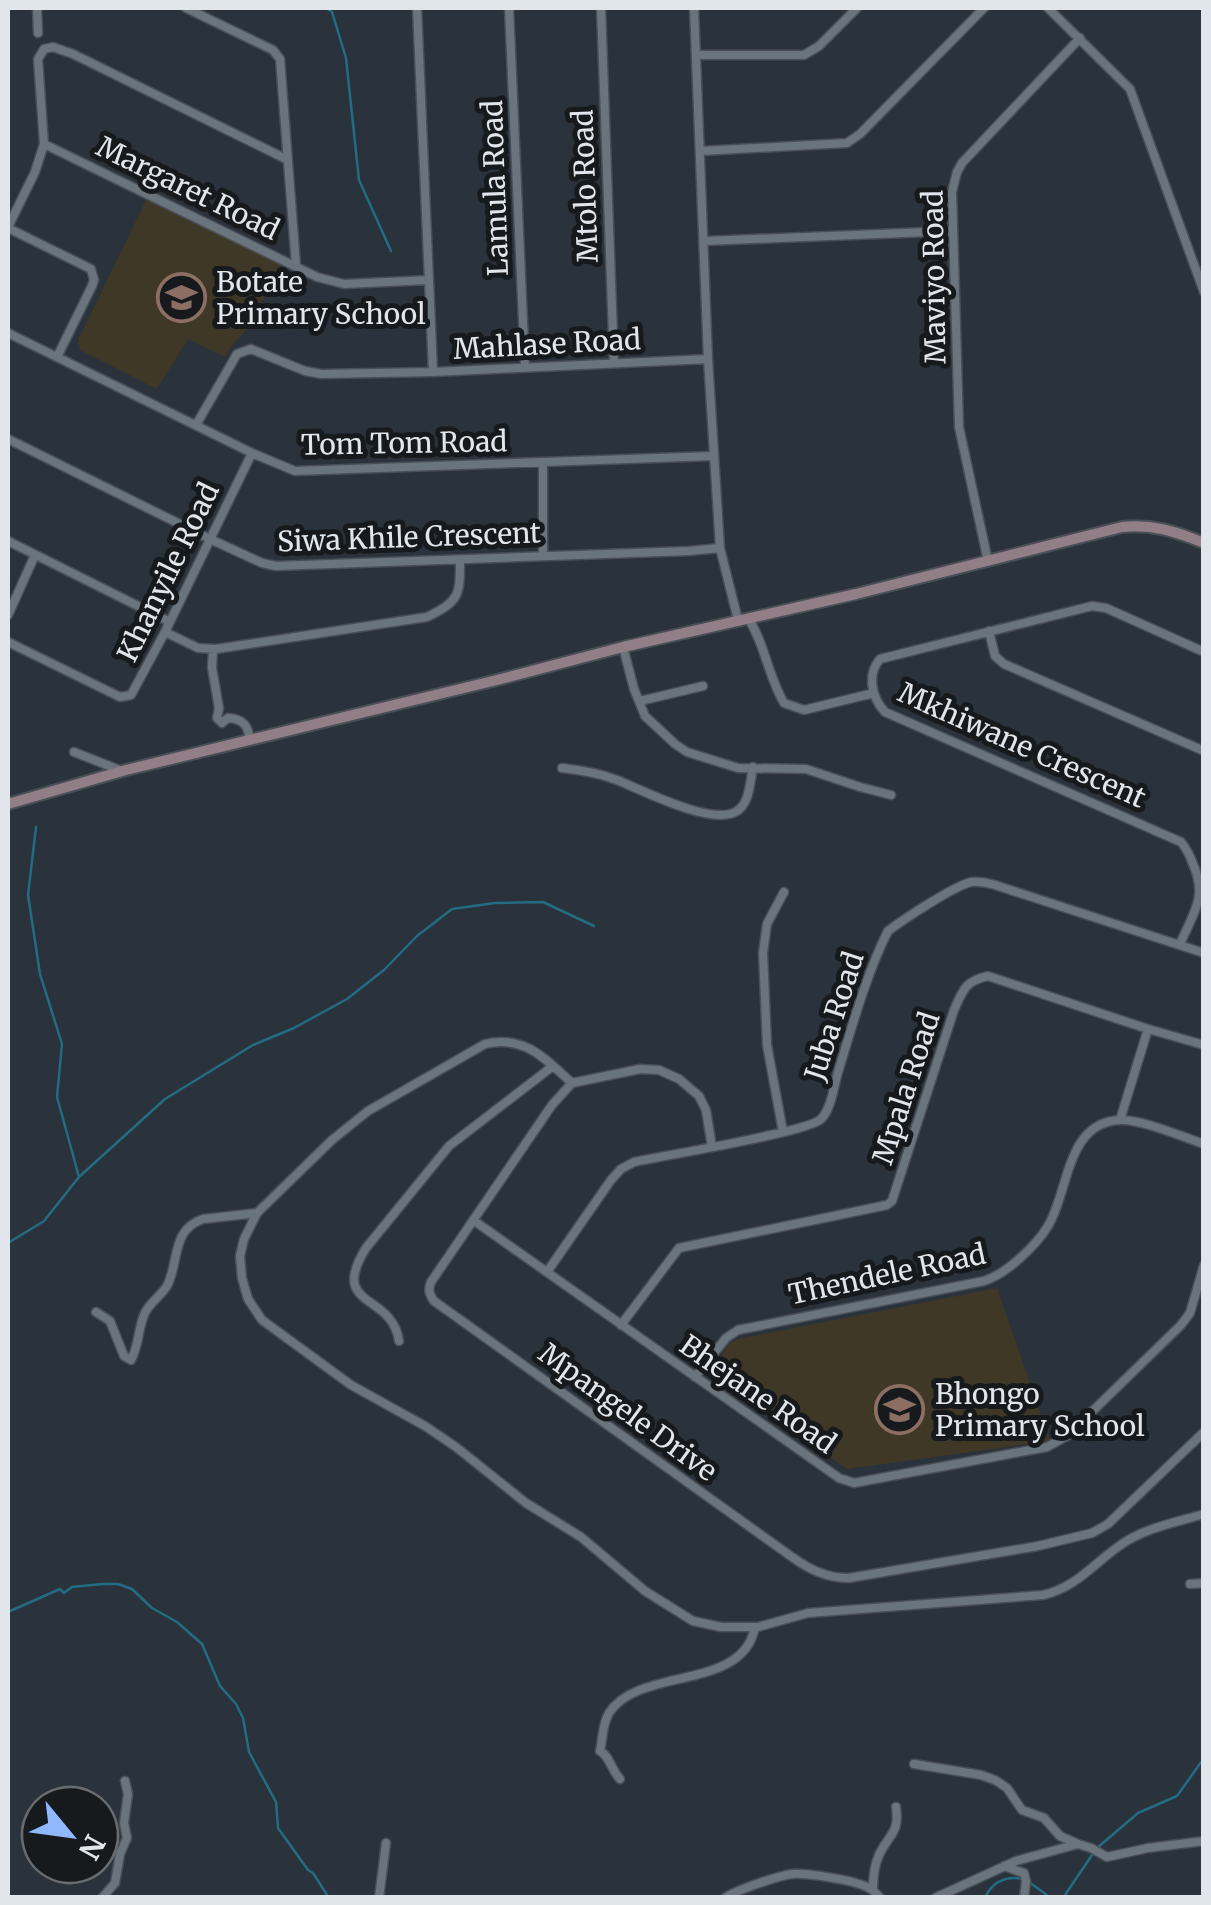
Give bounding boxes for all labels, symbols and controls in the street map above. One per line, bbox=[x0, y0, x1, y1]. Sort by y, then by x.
street label: Lamula Road bbox=[474, 99, 516, 277]
street label: Mtolo Road bbox=[564, 109, 606, 263]
street label: Margaret Road bbox=[91, 128, 285, 248]
street label: Maviyo Road bbox=[914, 190, 954, 364]
place label: Botate Primary School bbox=[216, 264, 426, 332]
school or university icon: Botate Primary School bbox=[155, 272, 207, 324]
street label: Mahlase Road bbox=[452, 321, 642, 367]
street label: Tom Tom Road bbox=[300, 423, 508, 463]
street label: Khanyile Road bbox=[109, 476, 227, 667]
street label: Siwa Khile Crescent bbox=[276, 514, 542, 560]
street label: Mkhiwane Crescent bbox=[893, 674, 1151, 816]
street label: Juba Road bbox=[796, 947, 872, 1086]
street label: Mpala Road bbox=[864, 1007, 948, 1169]
street label: Thendele Road bbox=[785, 1236, 989, 1312]
street label: Bhejane Road bbox=[673, 1327, 843, 1461]
street label: Mpangele Drive bbox=[532, 1335, 724, 1489]
place label: Bhongo Primary School bbox=[935, 1376, 1145, 1444]
school or university icon: Bhongo Primary School bbox=[874, 1384, 926, 1436]
north arrow bbox=[20, 1785, 120, 1885]
text: N bbox=[71, 1829, 113, 1866]

